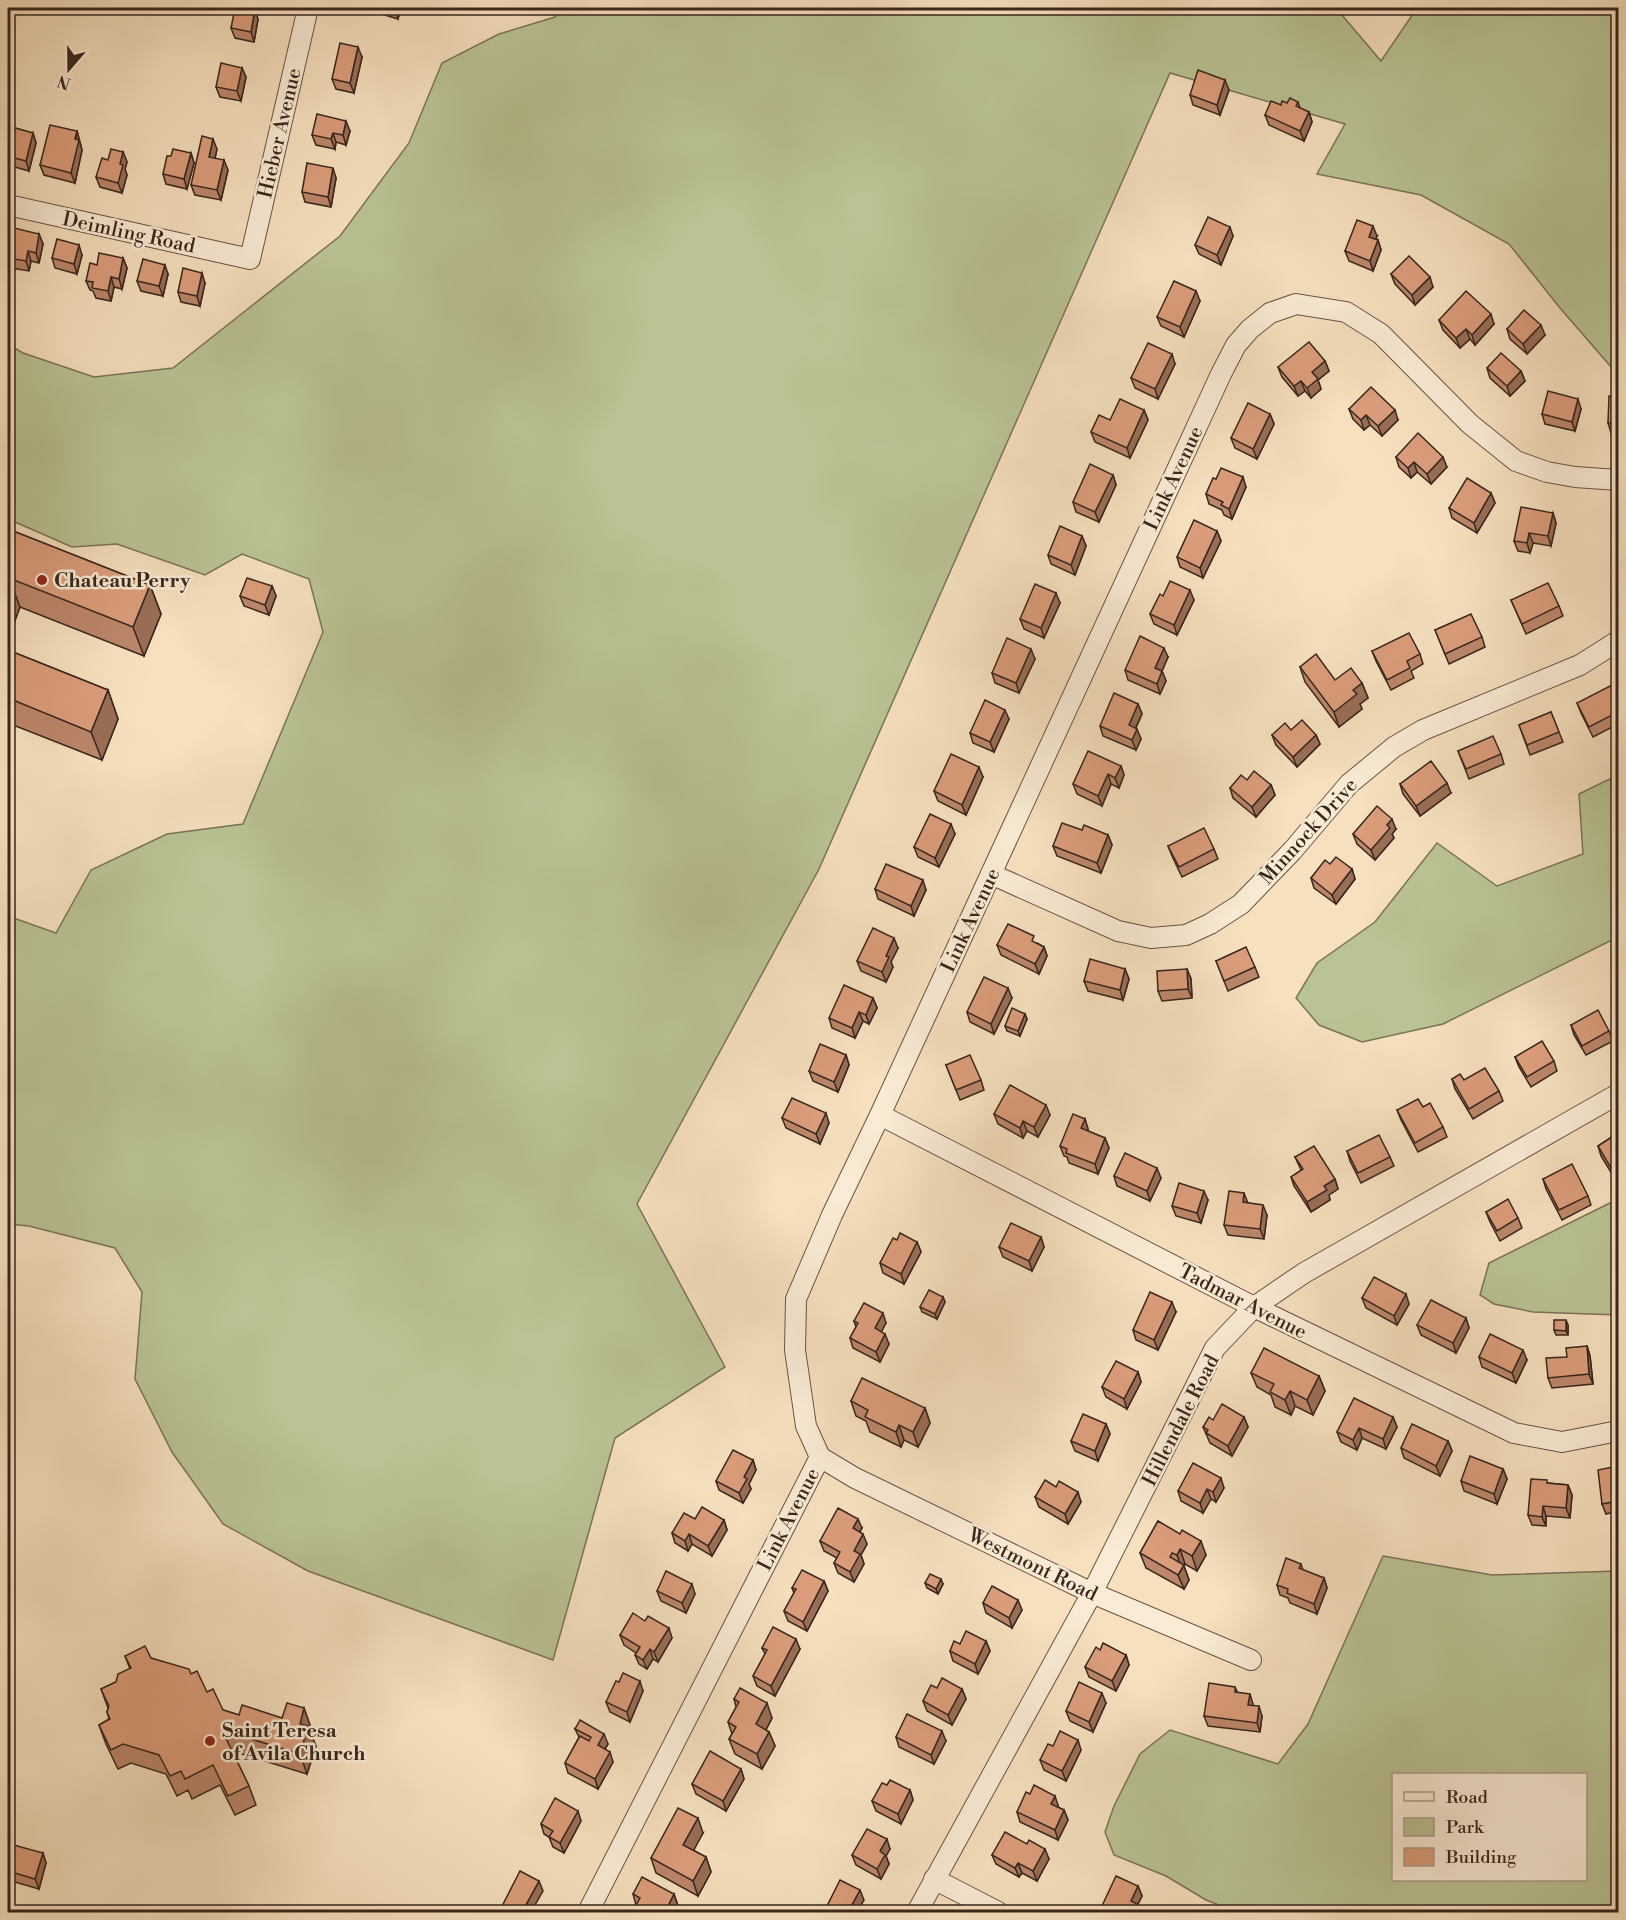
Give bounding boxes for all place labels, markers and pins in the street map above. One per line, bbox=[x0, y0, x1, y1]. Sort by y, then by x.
place label: Chateau Perry bbox=[54, 569, 191, 594]
marker: Chateau Perry bbox=[35, 573, 49, 587]
place label: Saint Teresa of Avila Church bbox=[222, 1719, 366, 1767]
marker: Saint Teresa of Avila Church bbox=[203, 1734, 217, 1748]

